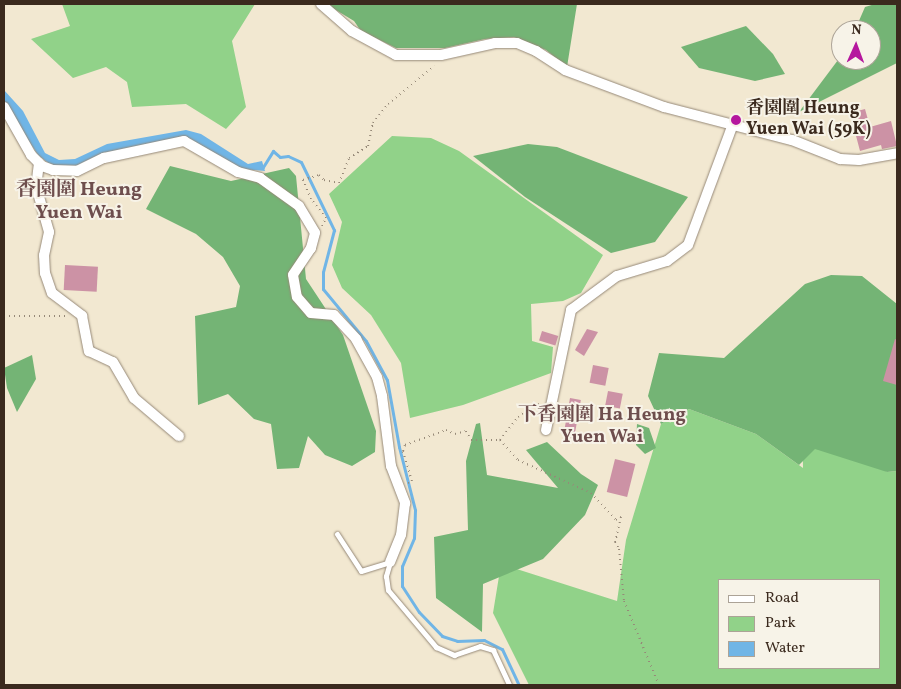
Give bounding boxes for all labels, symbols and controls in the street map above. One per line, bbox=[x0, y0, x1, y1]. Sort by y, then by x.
north arrow bbox=[831, 20, 881, 70]
text: N bbox=[851, 21, 862, 40]
place label: 香園圍 Heung Yuen Wai (59K) bbox=[746, 99, 871, 142]
marker: 香園圍 Heung Yuen Wai (59K) bbox=[730, 114, 742, 126]
district label: 香園圍 Heung Yuen Wai bbox=[16, 178, 142, 225]
district label: 下香園圍 Ha Heung Yuen Wai bbox=[518, 405, 686, 449]
legend bbox=[718, 579, 881, 669]
text: Road bbox=[765, 588, 799, 609]
text: Park bbox=[765, 613, 796, 634]
text: Water bbox=[765, 638, 805, 659]

